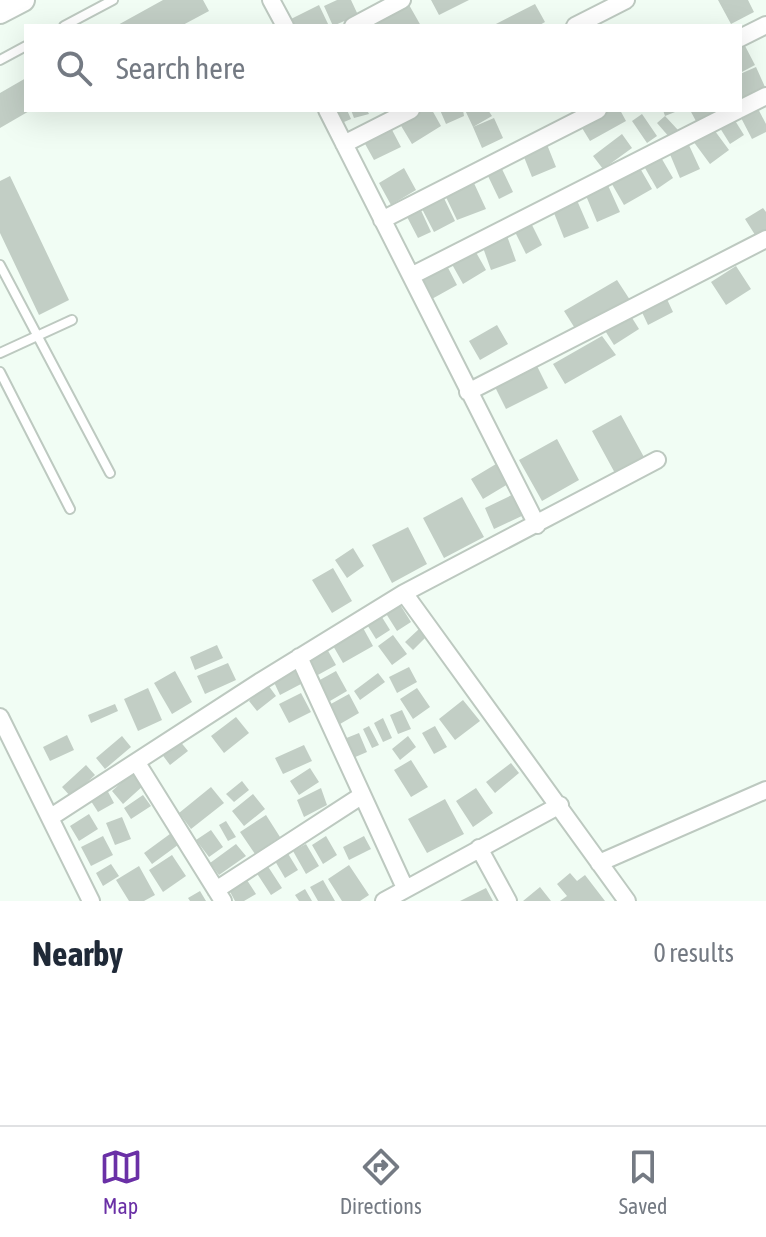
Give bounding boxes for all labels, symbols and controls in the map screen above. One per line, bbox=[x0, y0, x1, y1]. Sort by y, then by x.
search box bbox=[24, 24, 742, 112]
icon: search bbox=[52, 46, 96, 90]
text: Search here bbox=[116, 51, 245, 85]
text: Nearby bbox=[32, 934, 123, 973]
text: 0 results bbox=[653, 938, 734, 968]
tab: Map bbox=[99, 1145, 143, 1219]
tab: Directions bbox=[340, 1145, 422, 1219]
tab: Saved bbox=[619, 1145, 667, 1219]

